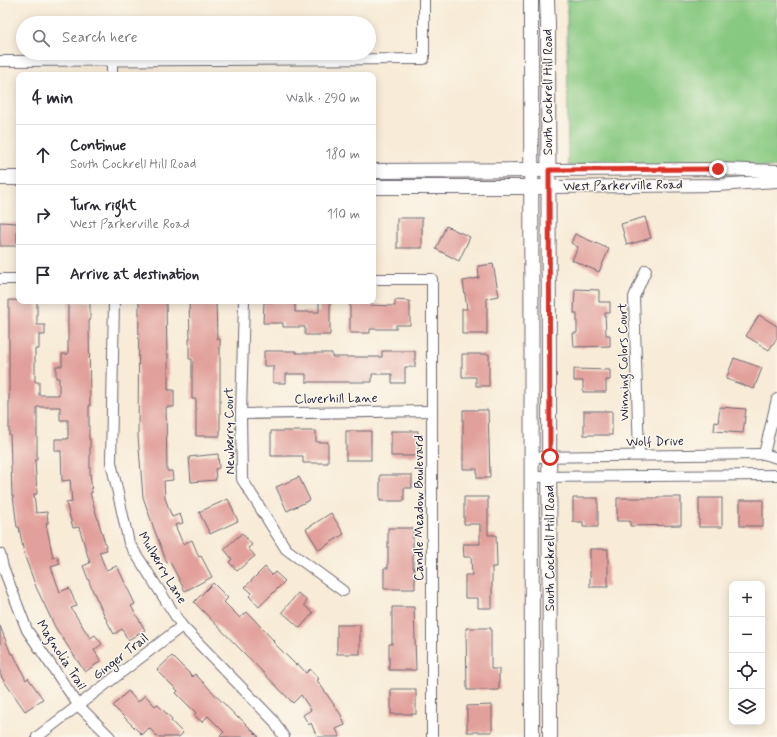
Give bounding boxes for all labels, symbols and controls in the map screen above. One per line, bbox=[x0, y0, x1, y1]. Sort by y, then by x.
search box bbox=[16, 16, 376, 60]
icon: search bbox=[30, 27, 52, 49]
text: Search here bbox=[62, 28, 138, 48]
street label: South Cockrell Hill Road bbox=[540, 29, 557, 155]
text: 4 min bbox=[32, 87, 73, 109]
text: Walk · 290 m bbox=[286, 90, 360, 107]
text: Continue bbox=[70, 136, 126, 156]
icon: ahead bbox=[32, 144, 54, 166]
text: 180 m bbox=[325, 146, 360, 163]
text: South Cockrell Hill Road bbox=[70, 156, 196, 173]
route end bbox=[709, 160, 727, 178]
street label: West Parkerville Road bbox=[563, 176, 683, 196]
text: Turn right bbox=[70, 196, 137, 216]
icon: right bbox=[32, 204, 54, 226]
text: 110 m bbox=[327, 206, 360, 223]
text: West Parkerville Road bbox=[70, 216, 190, 233]
icon: arrive bbox=[32, 264, 54, 286]
text: Arrive at destination bbox=[70, 265, 199, 285]
street label: Winning Colors Court bbox=[614, 303, 636, 421]
street label: Newberry Court bbox=[221, 387, 239, 475]
street label: Cloverhill Lane bbox=[294, 390, 378, 408]
street label: Wolf Drive bbox=[626, 433, 684, 451]
street label: Candle Meadow Boulevard bbox=[411, 435, 428, 581]
route start bbox=[541, 448, 559, 466]
street label: South Cockrell Hill Road bbox=[542, 485, 559, 611]
street label: Mulberry Lane bbox=[134, 529, 190, 607]
map controls bbox=[729, 581, 765, 725]
button: + bbox=[729, 581, 765, 617]
street label: Magnolia Trail bbox=[30, 617, 90, 695]
button: − bbox=[729, 617, 765, 653]
street label: Ginger Trail bbox=[90, 630, 153, 685]
button: locate bbox=[729, 653, 765, 689]
button: layers bbox=[729, 689, 765, 725]

